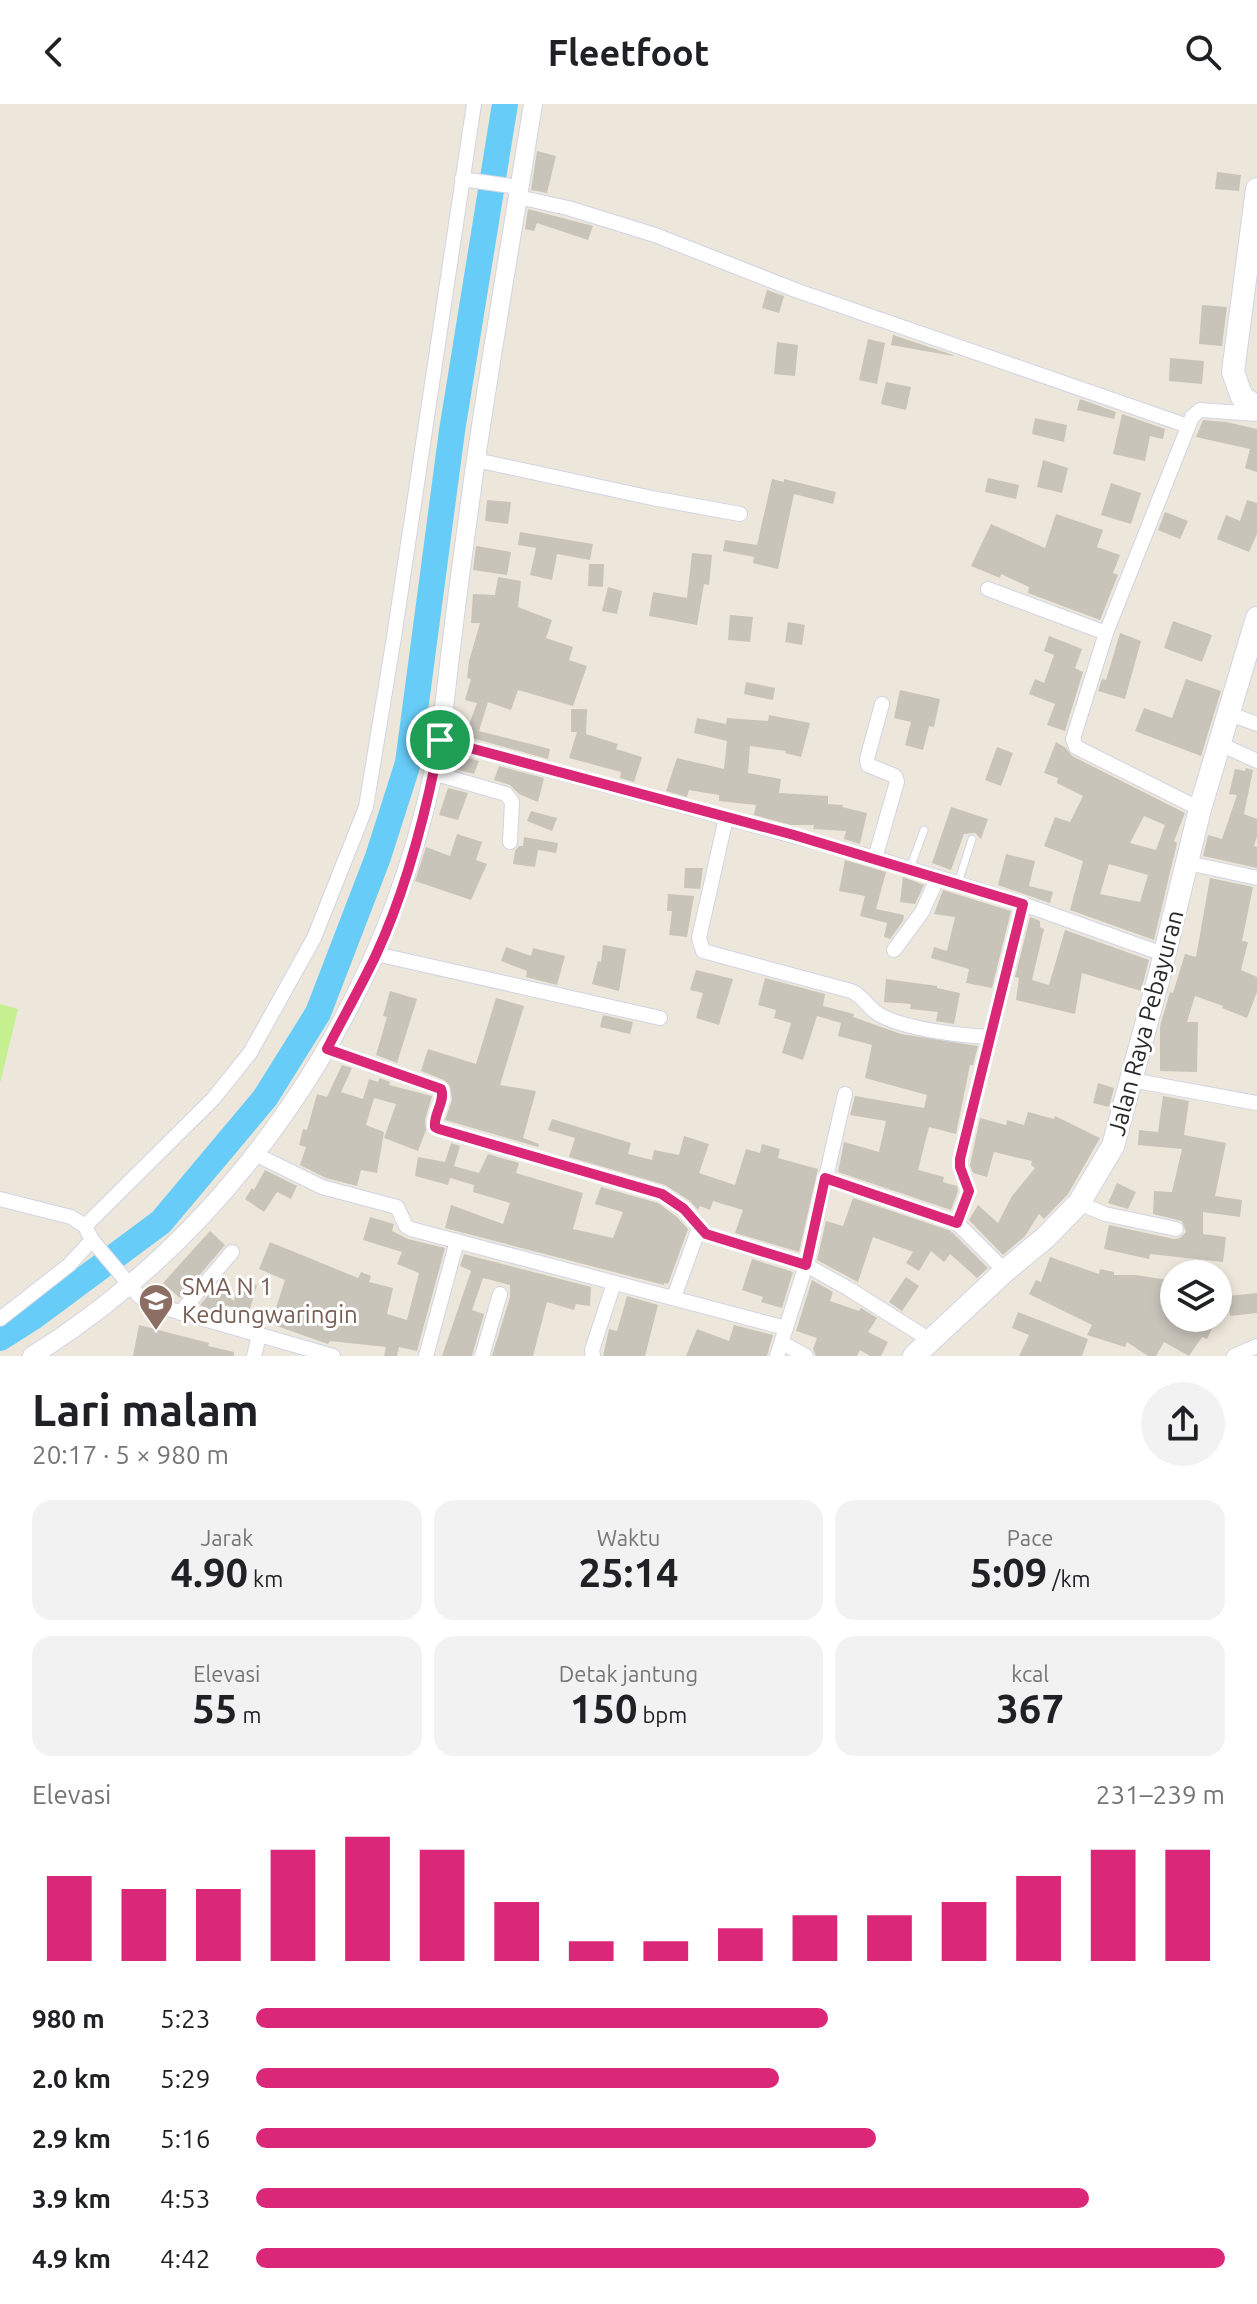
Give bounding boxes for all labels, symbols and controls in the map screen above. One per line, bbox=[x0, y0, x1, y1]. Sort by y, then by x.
icon: back bbox=[32, 30, 76, 74]
icon: search bbox=[1181, 30, 1225, 74]
text: Fleetfoot bbox=[548, 32, 709, 73]
pin bbox=[406, 706, 474, 774]
icon: arrive bbox=[418, 718, 462, 762]
street label: Jalan Raya Pebayuran bbox=[1102, 907, 1189, 1139]
map controls bbox=[1160, 1260, 1232, 1332]
button: layers bbox=[1160, 1260, 1232, 1332]
place label: SMA N 1 Kedungwaringin bbox=[182, 1273, 358, 1328]
school or university icon: SMA N 1 Kedungwaringin bbox=[137, 1282, 175, 1332]
button: share bbox=[1141, 1382, 1225, 1466]
text: Lari malam bbox=[32, 1385, 259, 1434]
text: 20:17 · 5 × 980 m bbox=[32, 1440, 229, 1469]
text: Jarak bbox=[200, 1525, 253, 1550]
text: Waktu bbox=[597, 1525, 660, 1550]
text: Pace bbox=[1007, 1525, 1053, 1550]
text: 4.90 bbox=[170, 1550, 248, 1595]
text: 25:14 bbox=[578, 1550, 679, 1595]
text: 5:09 bbox=[970, 1550, 1047, 1595]
text: km bbox=[248, 1566, 283, 1591]
text: /km bbox=[1047, 1566, 1091, 1591]
text: Elevasi bbox=[193, 1661, 260, 1686]
text: Detak jantung bbox=[559, 1661, 698, 1686]
text: kcal bbox=[1011, 1661, 1049, 1686]
text: 55 bbox=[192, 1686, 237, 1731]
text: 150 bbox=[570, 1686, 637, 1731]
text: 367 bbox=[996, 1686, 1064, 1731]
text: m bbox=[237, 1702, 261, 1727]
text: bpm bbox=[637, 1702, 687, 1727]
text: Elevasi bbox=[32, 1780, 111, 1809]
text: 231–239 m bbox=[1096, 1780, 1225, 1809]
text: 980 m bbox=[32, 2004, 105, 2033]
text: 5:23 bbox=[160, 2004, 210, 2033]
text: 2.0 km bbox=[32, 2064, 111, 2093]
text: 5:29 bbox=[160, 2064, 210, 2093]
text: 2.9 km bbox=[32, 2124, 111, 2153]
text: 5:16 bbox=[160, 2124, 210, 2153]
text: 3.9 km bbox=[32, 2184, 111, 2213]
text: 4:53 bbox=[160, 2184, 210, 2213]
text: 4.9 km bbox=[32, 2244, 111, 2273]
text: 4:42 bbox=[160, 2244, 210, 2273]

